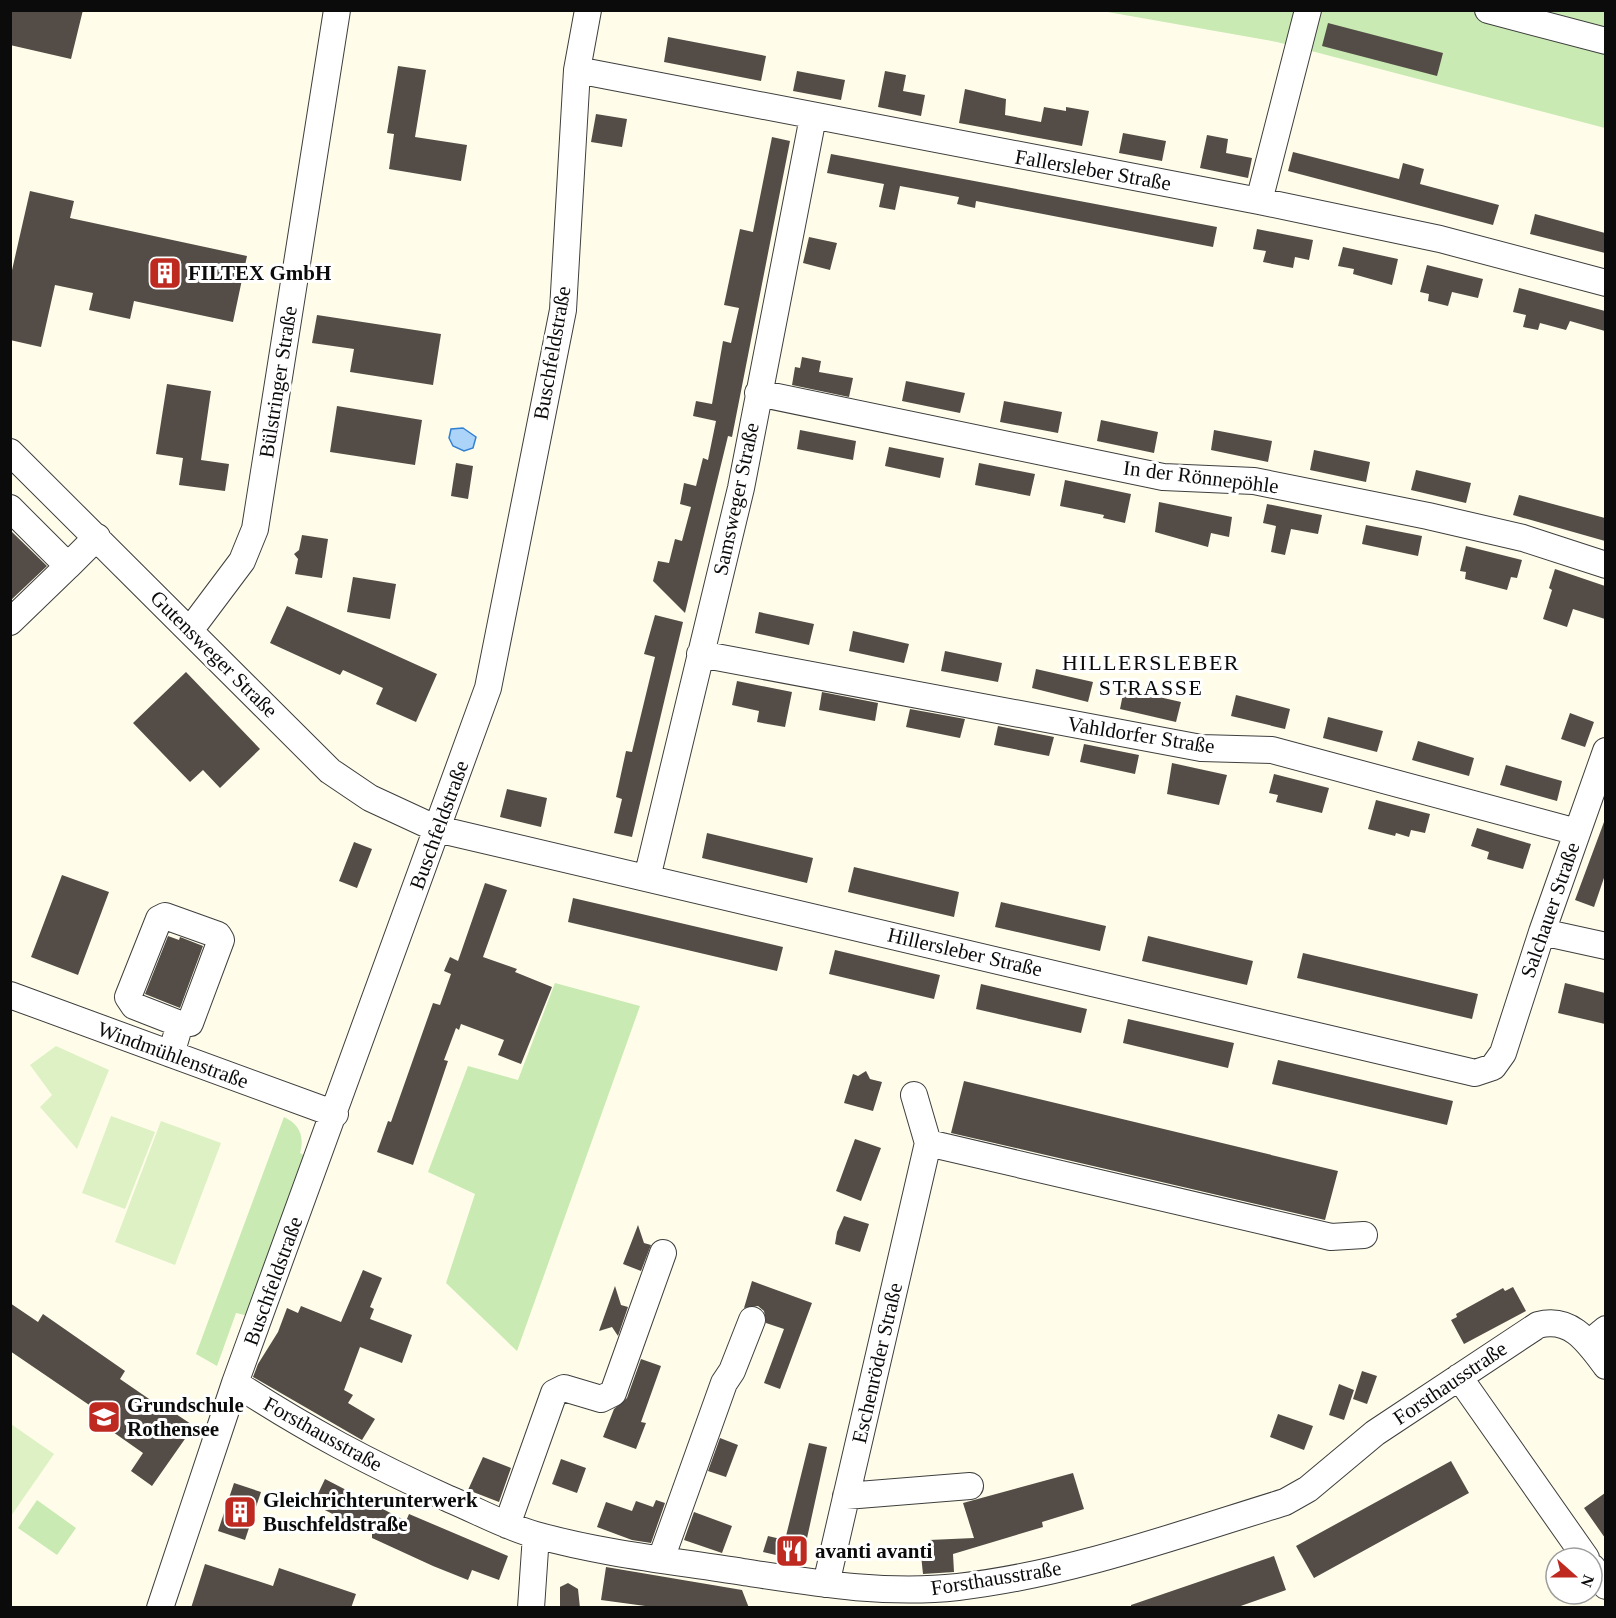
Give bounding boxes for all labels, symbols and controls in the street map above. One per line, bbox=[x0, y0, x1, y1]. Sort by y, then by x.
street label: Fallersleber Straße bbox=[1013, 144, 1173, 196]
building icon: FILTEX GmbH bbox=[147, 255, 183, 291]
place label: FILTEX GmbH bbox=[188, 261, 331, 285]
street label: Buschfeldstraße bbox=[528, 284, 576, 422]
street label: Bülstringer Straße bbox=[254, 304, 302, 460]
street label: Samsweger Straße bbox=[708, 420, 764, 578]
street label: In der Rönnepöhle bbox=[1122, 456, 1280, 498]
street label: Gutensweger Straße bbox=[146, 586, 282, 722]
district label: HILLERSLEBER STRASSE bbox=[1062, 650, 1240, 700]
street label: Vahldorfer Straße bbox=[1066, 712, 1216, 758]
street label: Buschfeldstraße bbox=[405, 757, 473, 893]
street label: Salchauer Straße bbox=[1516, 839, 1584, 981]
street label: Hillersleber Straße bbox=[885, 923, 1045, 981]
street label: Windmühlenstraße bbox=[94, 1017, 252, 1093]
street label: Buschfeldstraße bbox=[239, 1213, 307, 1349]
street label: Eschenröder Straße bbox=[847, 1280, 907, 1446]
street label: Forsthausstraße bbox=[1389, 1336, 1511, 1430]
street label: Forsthausstraße bbox=[260, 1392, 386, 1476]
place label: Grundschule Rothensee bbox=[127, 1393, 244, 1441]
school or university icon: Grundschule Rothensee bbox=[86, 1399, 122, 1435]
place label: Gleichrichterunterwerk Buschfeldstraße bbox=[263, 1488, 478, 1536]
building icon: Gleichrichterunterwerk Buschfeldstraße bbox=[222, 1494, 258, 1530]
restaurant icon: avanti avanti bbox=[774, 1533, 810, 1569]
place label: avanti avanti bbox=[815, 1539, 932, 1563]
north arrow bbox=[1544, 1546, 1604, 1606]
street label: Forsthausstraße bbox=[929, 1556, 1063, 1600]
text: N bbox=[1577, 1573, 1598, 1590]

